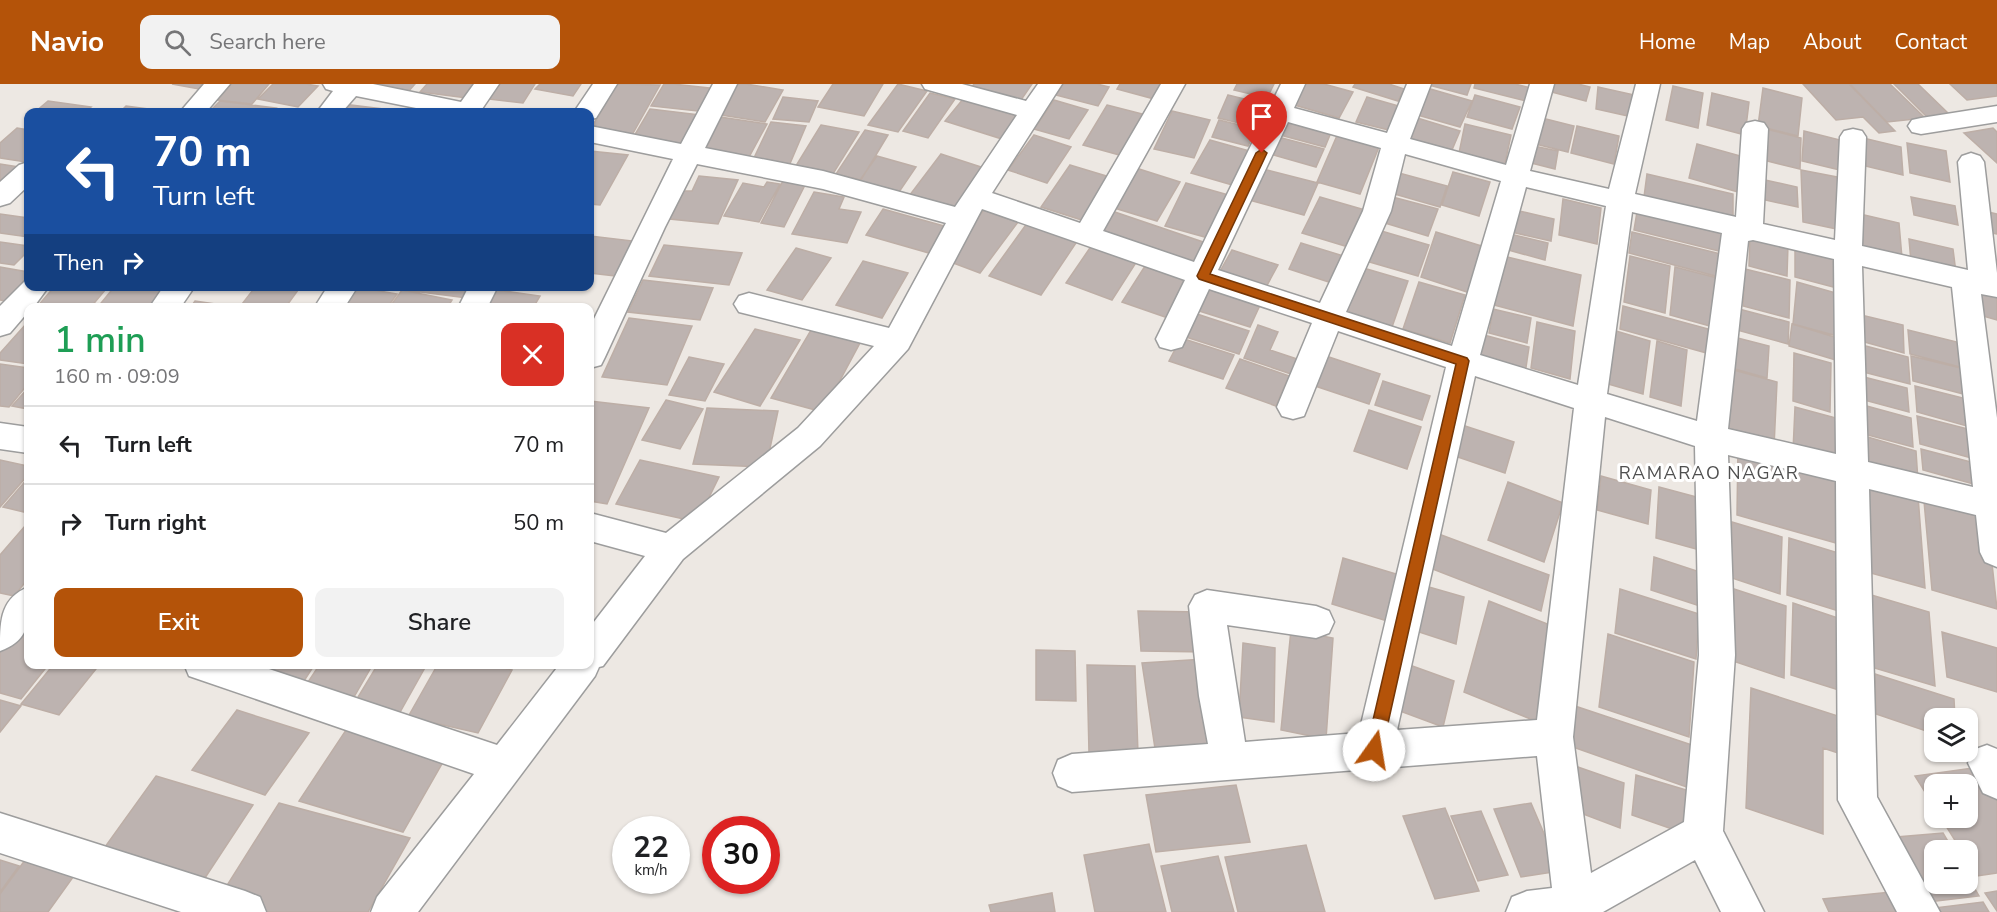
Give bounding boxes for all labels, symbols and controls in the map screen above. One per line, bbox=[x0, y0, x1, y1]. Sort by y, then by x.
search box bbox=[140, 15, 560, 69]
text: Navio bbox=[30, 23, 104, 61]
icon: search bbox=[161, 26, 194, 59]
text: Search here bbox=[209, 27, 326, 57]
text: Home bbox=[1639, 28, 1696, 56]
text: Map bbox=[1729, 28, 1770, 56]
text: About bbox=[1803, 28, 1861, 56]
text: Contact bbox=[1894, 28, 1967, 56]
pin bbox=[1236, 91, 1287, 153]
icon: arrive bbox=[1245, 100, 1278, 133]
text: 70 m bbox=[153, 124, 252, 181]
icon: left bbox=[54, 132, 132, 210]
text: Turn left bbox=[153, 178, 254, 215]
icon: right bbox=[116, 246, 149, 279]
text: Then bbox=[54, 248, 104, 278]
text: 1 min bbox=[54, 316, 146, 365]
button: close bbox=[501, 323, 564, 386]
text: 160 m · 09:09 bbox=[54, 363, 180, 390]
icon: left bbox=[54, 429, 87, 462]
text: Turn left bbox=[105, 430, 192, 460]
text: 70 m bbox=[513, 430, 564, 460]
district label: RAMARAO NAGAR bbox=[1619, 461, 1799, 485]
icon: right bbox=[54, 507, 87, 540]
text: Turn right bbox=[105, 508, 206, 538]
text: 50 m bbox=[513, 508, 564, 538]
button: Exit bbox=[54, 588, 303, 657]
button: Share bbox=[315, 588, 564, 657]
map controls bbox=[1924, 708, 1978, 894]
button: layers bbox=[1924, 708, 1978, 762]
position arrow bbox=[1342, 718, 1406, 782]
button: + bbox=[1924, 774, 1978, 828]
speed limit sign: 30 bbox=[702, 816, 780, 894]
text: 22 bbox=[633, 827, 669, 868]
button: − bbox=[1924, 840, 1978, 894]
text: km/h bbox=[634, 860, 668, 880]

